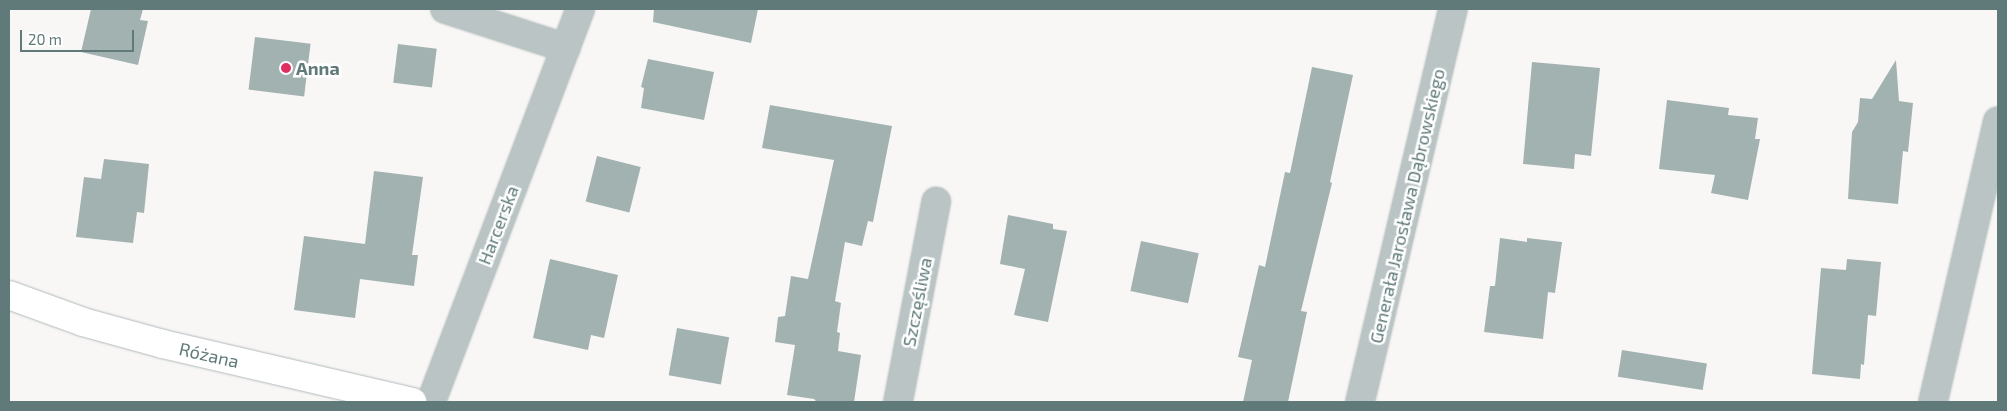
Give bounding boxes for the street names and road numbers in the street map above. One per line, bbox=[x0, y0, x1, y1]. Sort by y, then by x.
street label: Generała Jarosława Dąbrowskiego bbox=[1365, 66, 1449, 346]
street label: Harcerska bbox=[473, 183, 523, 267]
street label: Szczęśliwa bbox=[898, 256, 936, 348]
street label: Różana bbox=[177, 338, 241, 372]

